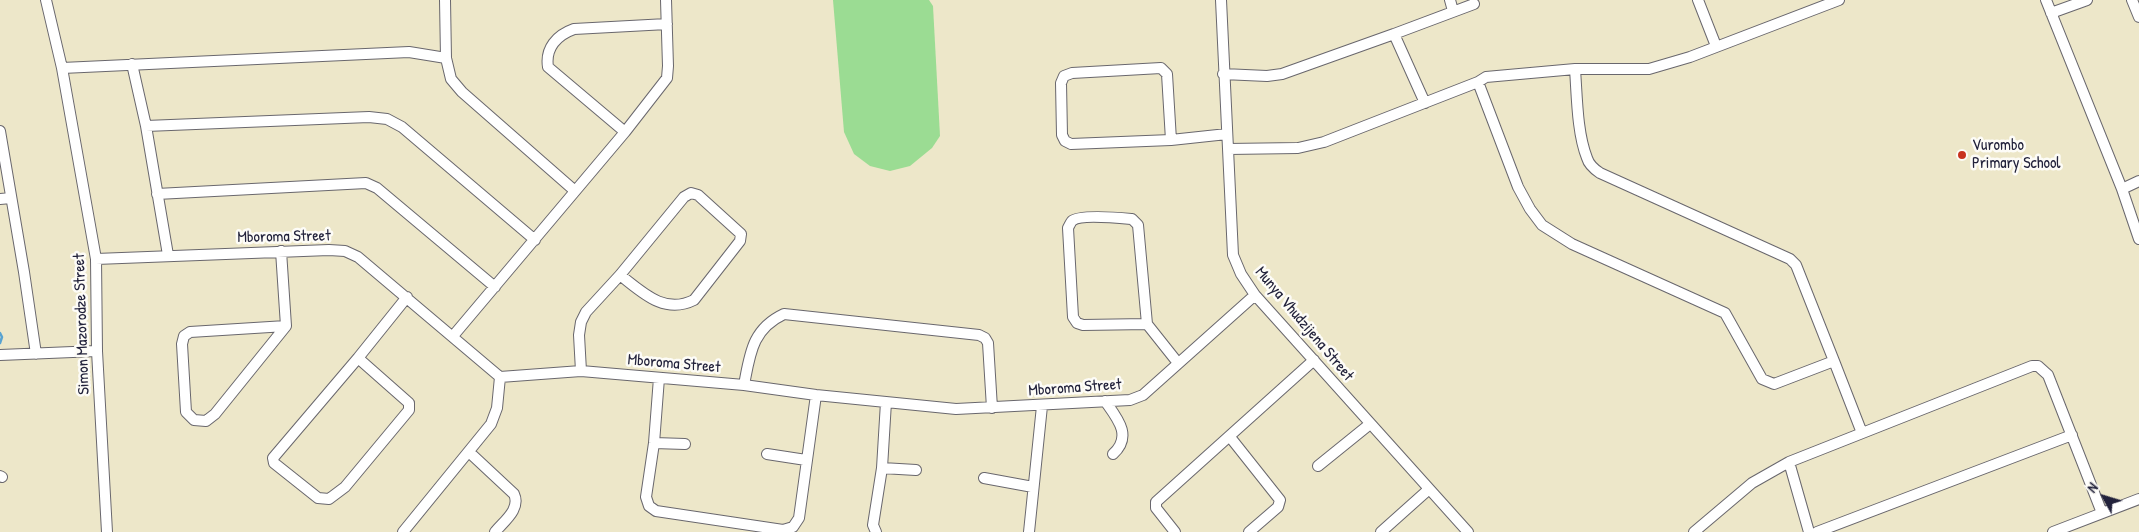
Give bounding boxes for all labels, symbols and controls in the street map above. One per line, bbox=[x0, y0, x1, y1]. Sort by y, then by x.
place label: Vurombo Primary School bbox=[1972, 136, 2061, 174]
marker: Vurombo Primary School bbox=[1956, 149, 1968, 161]
street label: Mboroma Street bbox=[237, 227, 331, 247]
street label: Simon Mazorodze Street bbox=[70, 253, 94, 395]
street label: Munya Vhudzijena Street bbox=[1251, 263, 1357, 385]
street label: Mboroma Street bbox=[627, 350, 721, 378]
street label: Mboroma Street bbox=[1028, 375, 1122, 401]
north arrow bbox=[2079, 472, 2129, 522]
text: N bbox=[2082, 478, 2102, 496]

